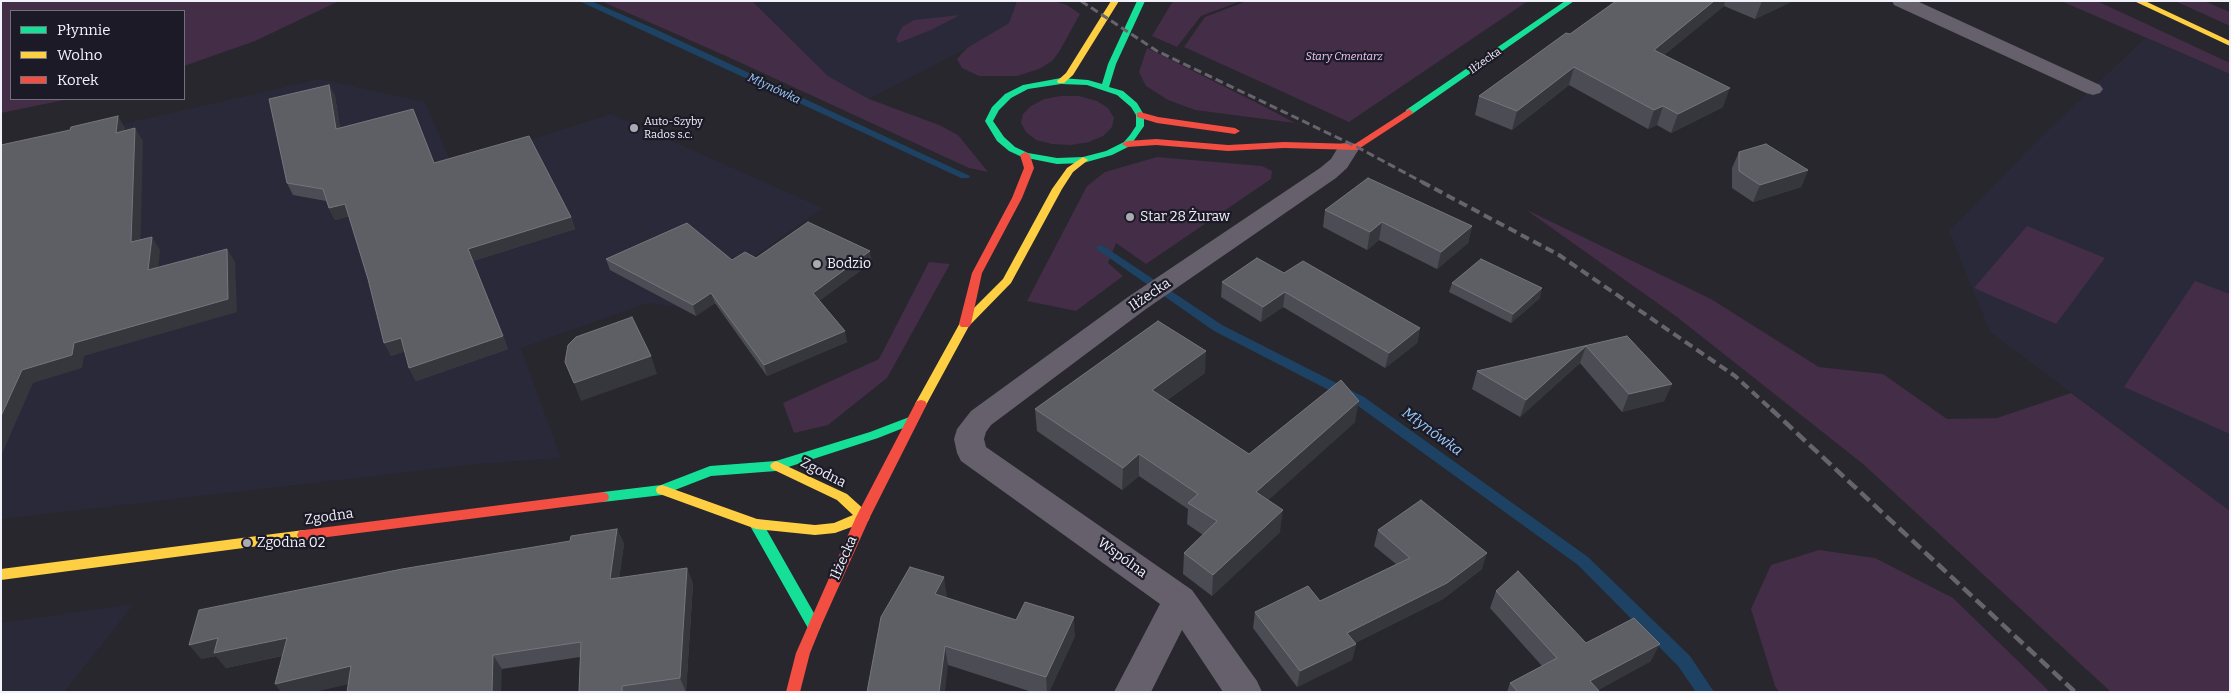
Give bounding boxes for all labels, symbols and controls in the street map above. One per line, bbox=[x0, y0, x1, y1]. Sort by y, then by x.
legend bbox=[10, 10, 185, 100]
text: Płynnie bbox=[57, 21, 111, 39]
street label: Iłżecka bbox=[1466, 45, 1504, 77]
text: Wolno bbox=[57, 46, 102, 64]
park label: Stary Cmentarz bbox=[1305, 50, 1383, 64]
text: Korek bbox=[57, 71, 99, 89]
water label: Młynówka bbox=[745, 71, 803, 107]
place label: Auto-Szyby Rados s.c. bbox=[644, 115, 703, 141]
marker: Auto-Szyby Rados s.c. bbox=[628, 122, 640, 134]
place label: Star 28 Żuraw bbox=[1140, 209, 1230, 225]
marker: Star 28 Żuraw bbox=[1124, 211, 1136, 223]
place label: Bodzio bbox=[827, 256, 871, 272]
marker: Bodzio bbox=[811, 258, 823, 270]
street label: Iłżecka bbox=[1126, 275, 1174, 315]
water label: Młynówka bbox=[1398, 404, 1466, 460]
street label: Zgodna bbox=[797, 454, 849, 492]
street label: Zgodna bbox=[304, 505, 354, 529]
street label: Iłżecka bbox=[827, 534, 861, 582]
street label: Wspólna bbox=[1094, 534, 1150, 582]
place label: Zgodna 02 bbox=[257, 535, 325, 551]
marker: Zgodna 02 bbox=[241, 537, 253, 549]

